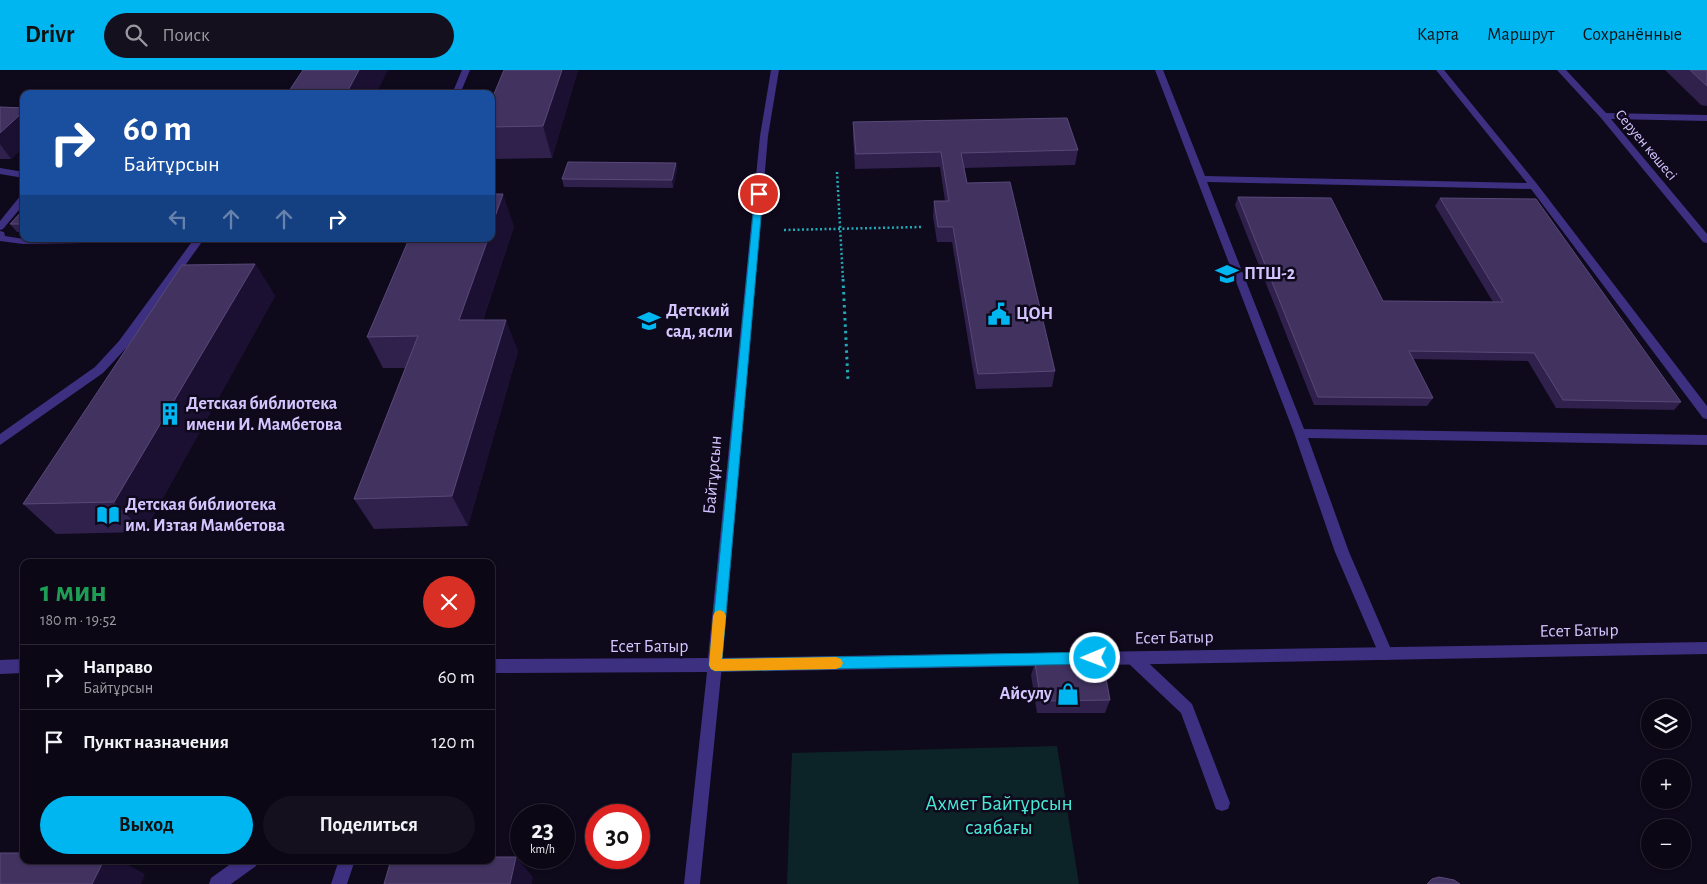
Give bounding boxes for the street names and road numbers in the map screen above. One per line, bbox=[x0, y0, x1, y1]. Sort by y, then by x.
street label: Серуен көшесі bbox=[1612, 107, 1680, 183]
street label: Байтұрсын bbox=[701, 435, 725, 515]
street label: Есет Батыр bbox=[1539, 621, 1619, 641]
street label: Есет Батыр bbox=[1134, 628, 1214, 648]
street label: Есет Батыр bbox=[609, 638, 689, 656]

